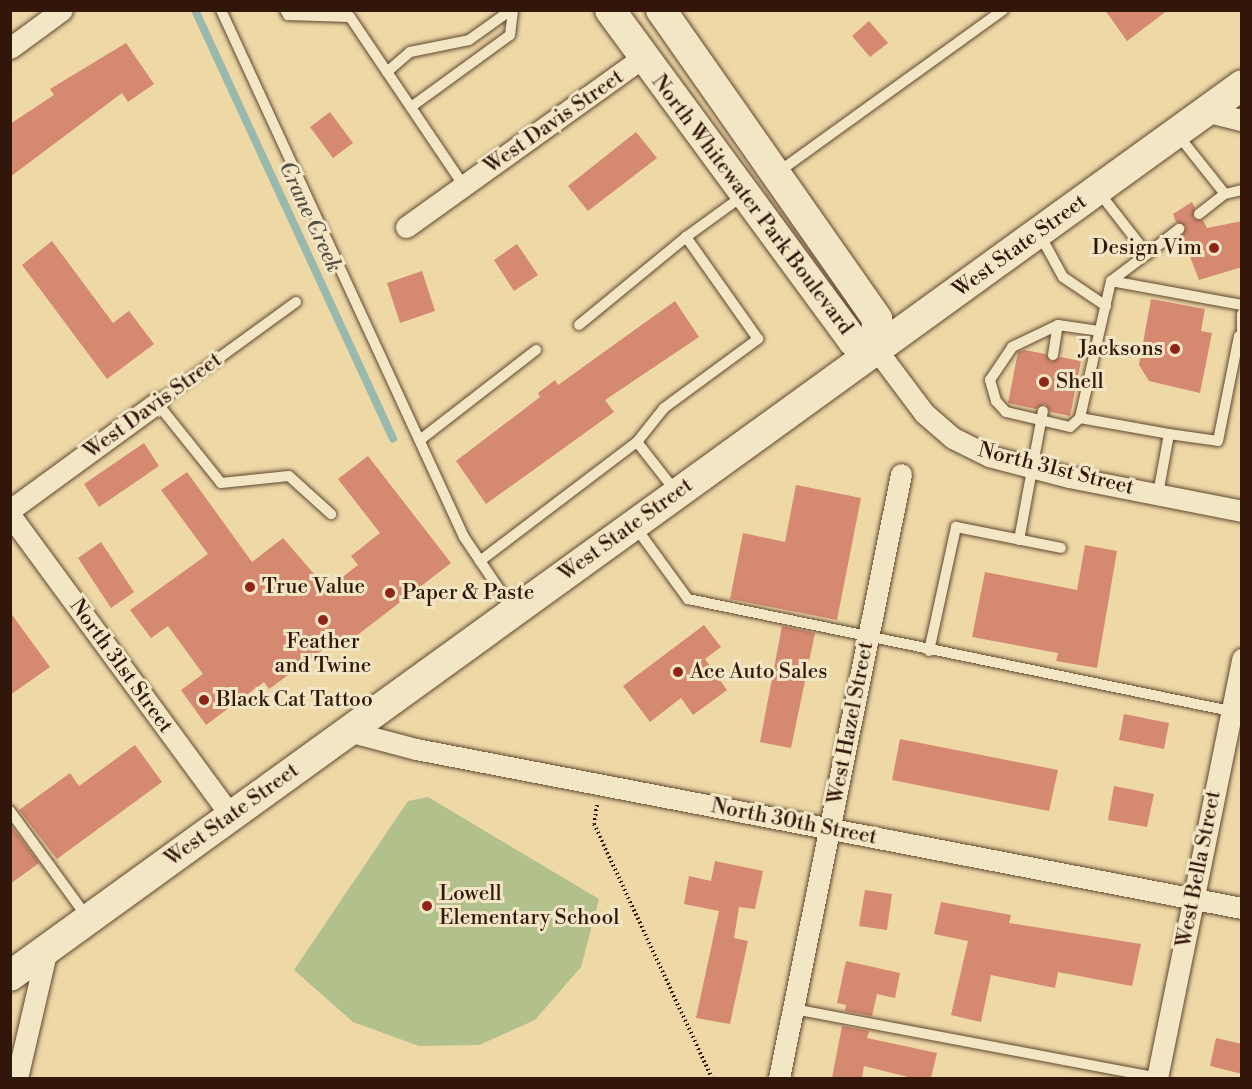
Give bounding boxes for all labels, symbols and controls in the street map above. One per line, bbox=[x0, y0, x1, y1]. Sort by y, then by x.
street label: West Davis Street bbox=[480, 65, 628, 179]
street label: North Whitewater Park Boulevard bbox=[646, 70, 858, 340]
water label: Crane Creek bbox=[273, 157, 347, 277]
street label: West State Street bbox=[948, 189, 1092, 303]
place label: Design Vim bbox=[1092, 235, 1202, 261]
marker: Design Vim bbox=[1207, 241, 1221, 255]
place label: Jacksons bbox=[1078, 336, 1163, 362]
marker: Jacksons bbox=[1168, 342, 1182, 356]
street label: West Davis Street bbox=[79, 348, 227, 464]
place label: Shell bbox=[1056, 369, 1104, 395]
marker: Shell bbox=[1037, 375, 1051, 389]
street label: North 31st Street bbox=[975, 437, 1137, 501]
street label: West State Street bbox=[554, 473, 698, 587]
place label: True Value bbox=[262, 574, 365, 600]
marker: True Value bbox=[243, 580, 257, 594]
place label: Paper & Paste bbox=[402, 580, 534, 606]
marker: Paper & Paste bbox=[383, 586, 397, 600]
street label: North 31st Street bbox=[64, 594, 178, 738]
marker: Feather and Twine bbox=[316, 613, 330, 627]
place label: Feather and Twine bbox=[275, 629, 371, 679]
street label: West Hazel Street bbox=[823, 640, 879, 806]
place label: Ace Auto Sales bbox=[690, 659, 828, 685]
marker: Ace Auto Sales bbox=[671, 665, 685, 679]
place label: Black Cat Tattoo bbox=[216, 687, 373, 713]
marker: Black Cat Tattoo bbox=[197, 693, 211, 707]
street label: West State Street bbox=[160, 758, 304, 872]
street label: West Bella Street bbox=[1171, 788, 1227, 950]
street label: North 30th Street bbox=[709, 794, 879, 850]
place label: Lowell Elementary School bbox=[439, 881, 619, 931]
marker: Lowell Elementary School bbox=[420, 899, 434, 913]

